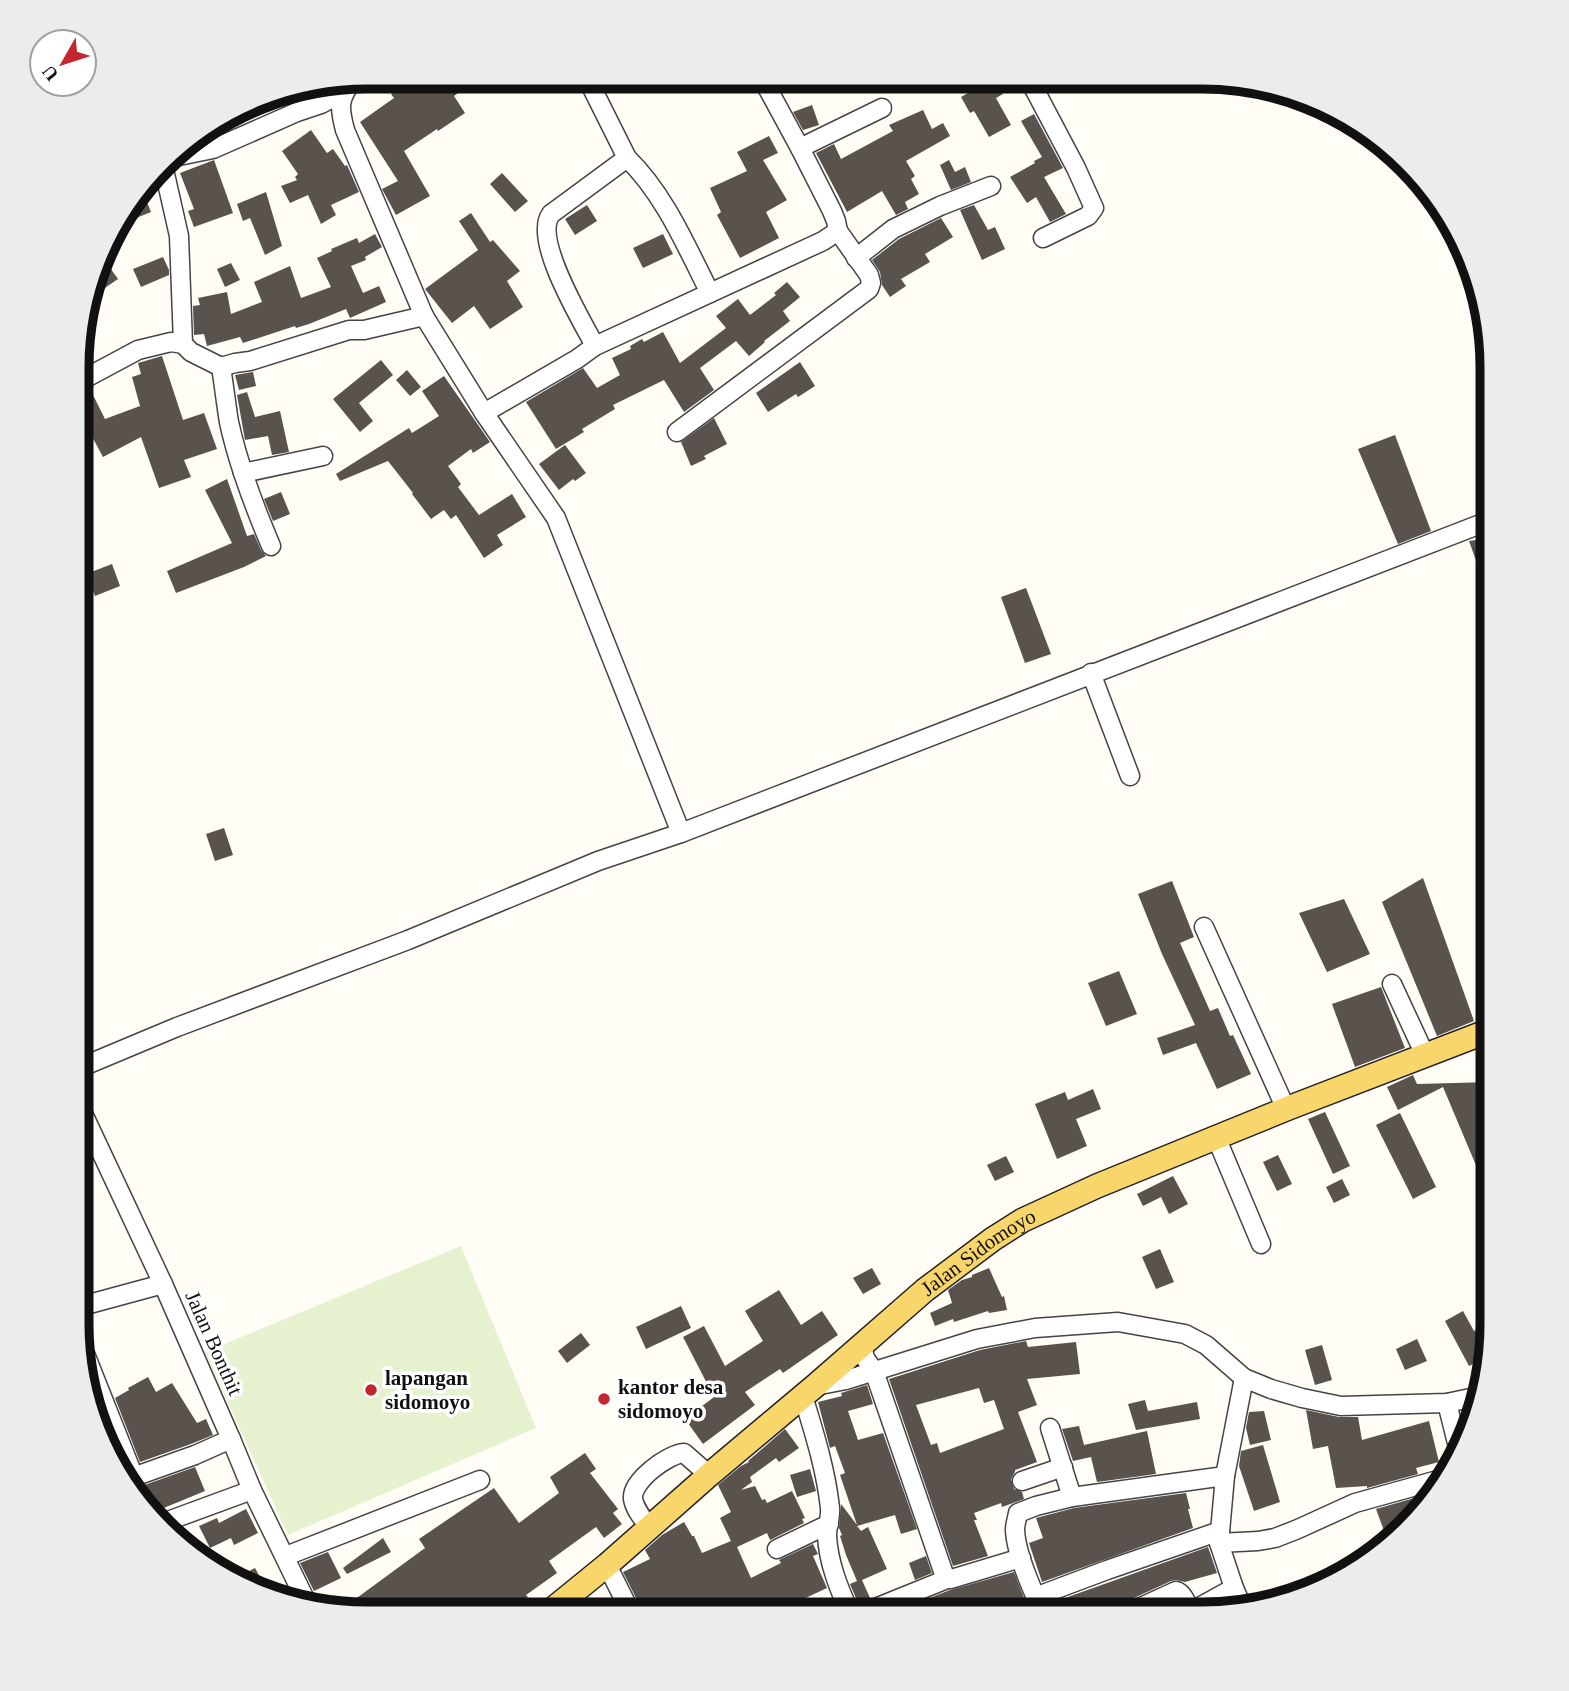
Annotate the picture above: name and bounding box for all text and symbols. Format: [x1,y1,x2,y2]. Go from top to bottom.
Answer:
north arrow [28,28,98,98]
text: U [38,61,63,85]
street label: Jalan Sidomoyo [916,1204,1039,1301]
street label: Jalan Bonthit [180,1287,248,1399]
place label: lapangan sidomoyo [385,1366,470,1414]
place label: kantor desa sidomoyo [618,1375,724,1423]
marker: lapangan sidomoyo [363,1382,379,1398]
marker: kantor desa sidomoyo [596,1391,612,1407]

